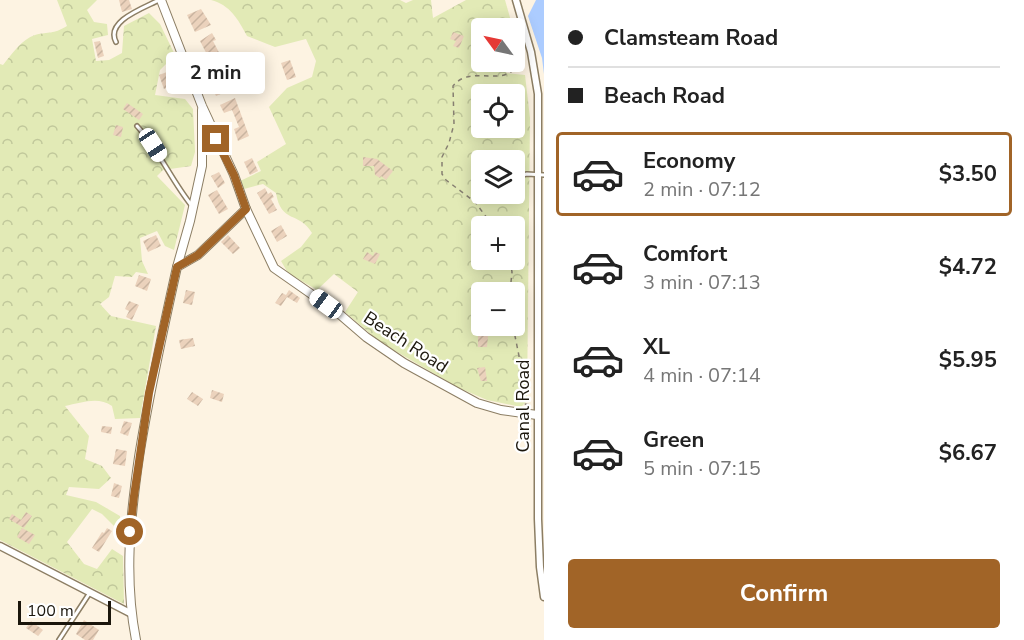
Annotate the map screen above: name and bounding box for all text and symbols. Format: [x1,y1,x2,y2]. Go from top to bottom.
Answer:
north arrow [471,18,525,72]
map controls [471,18,525,336]
text: Clamsteam Road [604,23,778,53]
callout: 2 min [166,52,266,94]
text: 2 min [190,59,241,86]
text: Beach Road [604,81,725,111]
button: locate [471,84,525,138]
car [136,125,170,165]
route end [202,125,229,152]
text: Economy [643,146,735,176]
icon: car [571,147,625,201]
button: layers [471,150,525,204]
text: $3.50 [939,159,997,189]
text: 2 min · 07:12 [643,176,761,203]
button: + [471,216,525,270]
text: Comfort [643,239,727,269]
icon: car [571,240,625,294]
text: $4.72 [939,252,997,282]
text: 3 min · 07:13 [643,269,761,296]
button: − [471,282,525,336]
car [306,286,346,322]
street label: Beach Road [359,306,453,378]
text: XL [643,332,670,362]
icon: car [571,333,625,387]
text: $5.95 [939,345,997,375]
street label: Canal Road [511,360,535,452]
text: 4 min · 07:14 [643,362,761,389]
text: Green [643,425,704,455]
icon: car [571,426,625,480]
text: $6.67 [939,438,997,468]
text: 5 min · 07:15 [643,455,761,482]
route start [116,518,143,545]
button: Confirm [568,559,1000,628]
scale bar [18,598,111,626]
text: 100 m [27,600,74,622]

